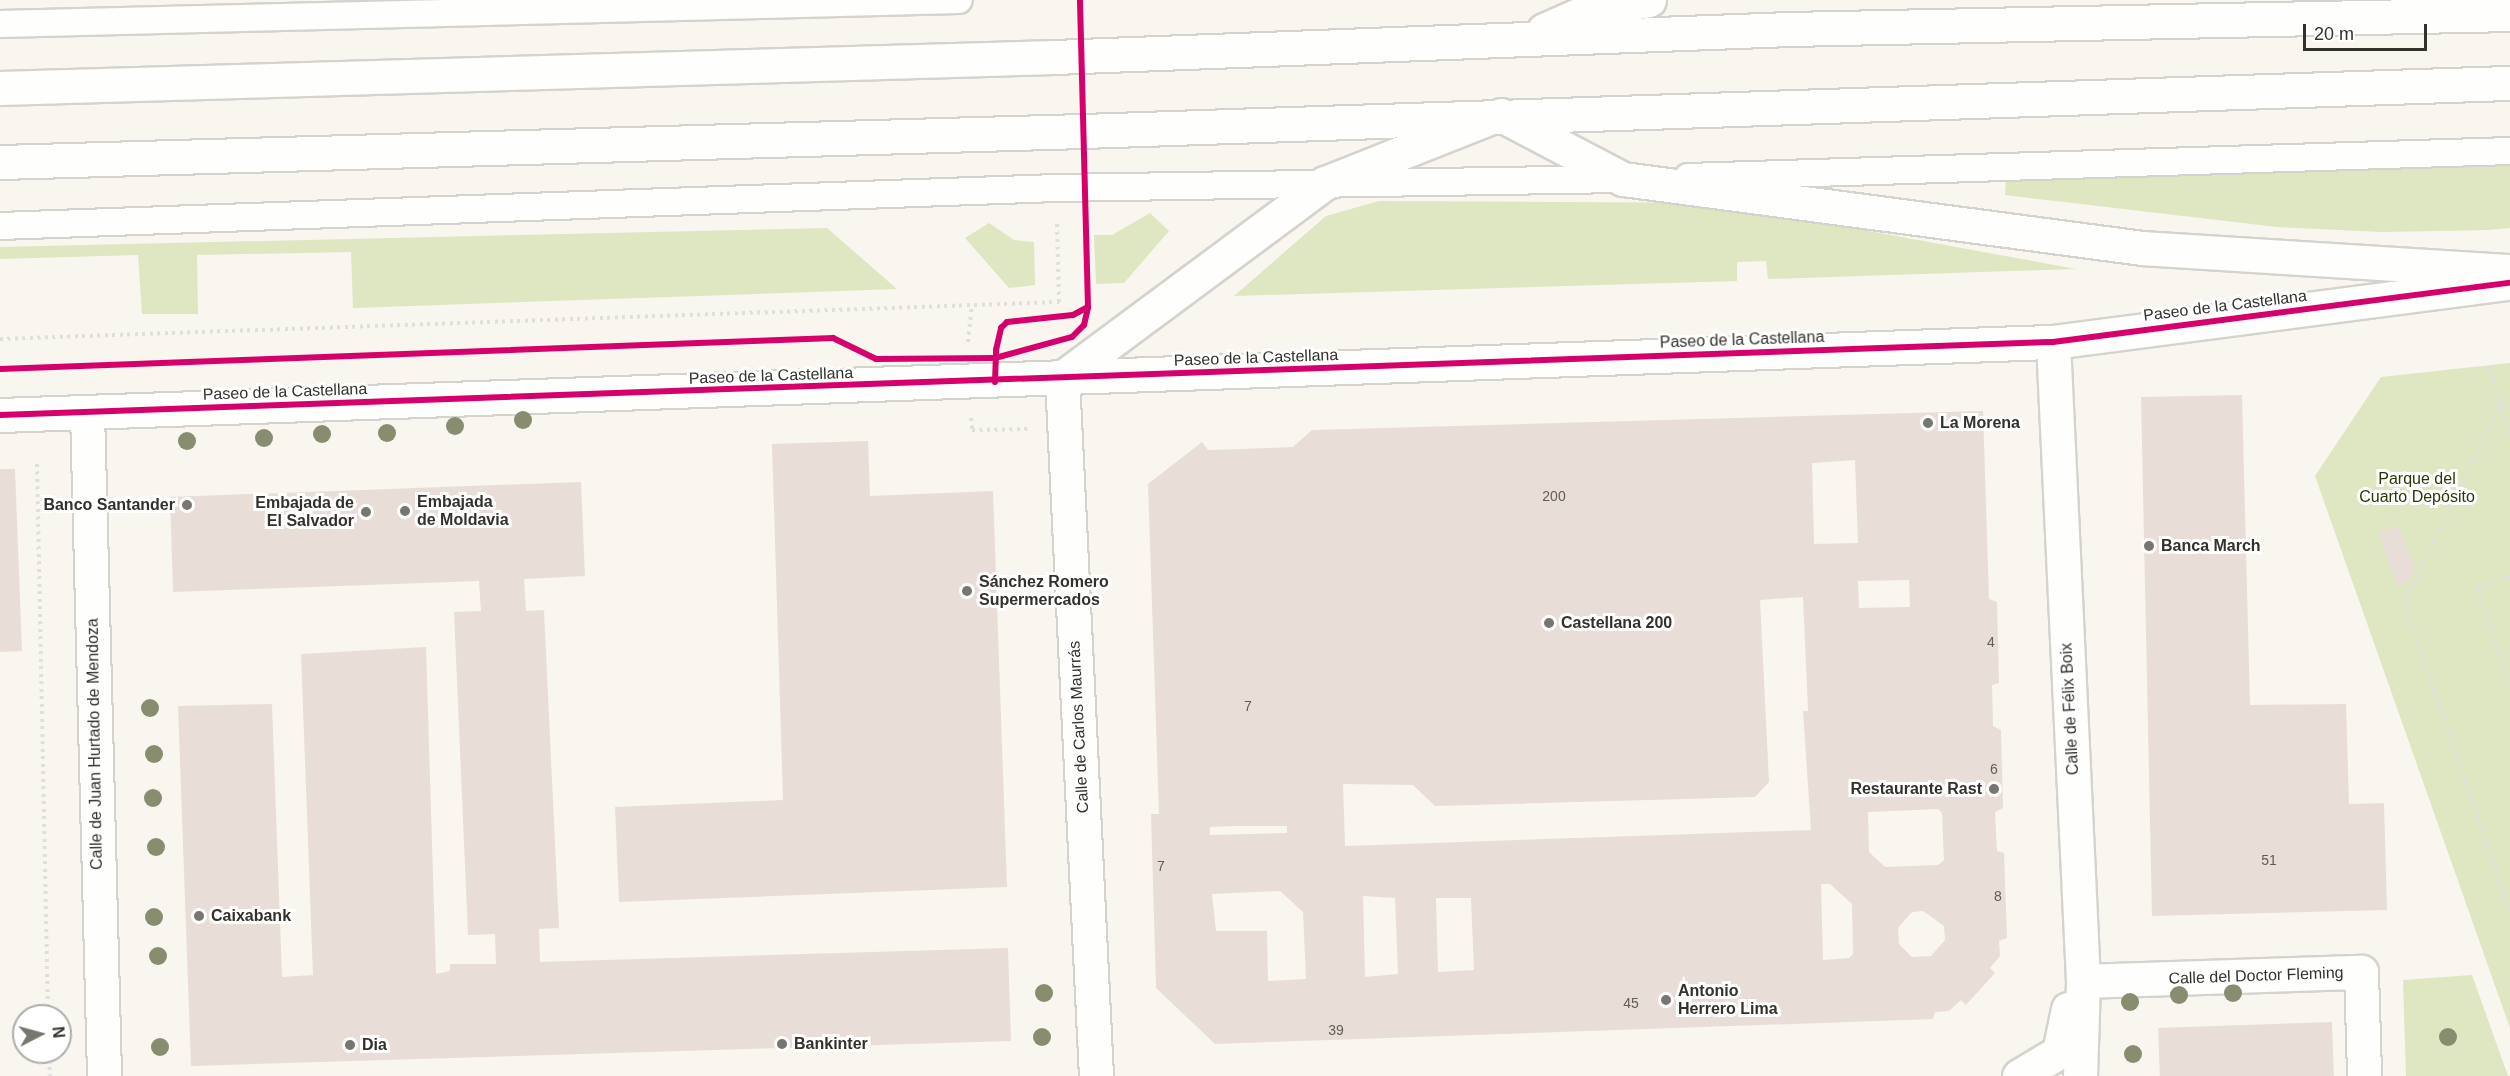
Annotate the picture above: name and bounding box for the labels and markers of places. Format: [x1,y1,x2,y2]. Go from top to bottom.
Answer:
place label: La Morena [1940,413,2020,433]
marker: La Morena [1921,416,1935,430]
place label: Embajada de Moldavia [417,492,509,530]
place label: Embajada de El Salvador [255,493,354,531]
place label: Banco Santander [43,495,175,515]
marker: Banco Santander [180,498,194,512]
marker: Embajada de Moldavia [398,504,412,518]
marker: Embajada de El Salvador [359,505,373,519]
place label: Banca March [2161,536,2261,556]
marker: Banca March [2142,539,2156,553]
place label: Sánchez Romero Supermercados [979,572,1109,610]
marker: Sánchez Romero Supermercados [960,584,974,598]
place label: Castellana 200 [1561,613,1672,633]
marker: Castellana 200 [1542,616,1556,630]
place label: Restaurante Rast [1850,779,1982,799]
marker: Restaurante Rast [1987,782,2001,796]
place label: Caixabank [211,906,291,926]
marker: Caixabank [192,909,206,923]
place label: Antonio Herrero Lima [1678,981,1778,1019]
marker: Antonio Herrero Lima [1659,993,1673,1007]
place label: Bankinter [794,1034,868,1054]
place label: Dia [362,1035,387,1055]
marker: Bankinter [775,1037,789,1051]
marker: Dia [343,1038,357,1052]

